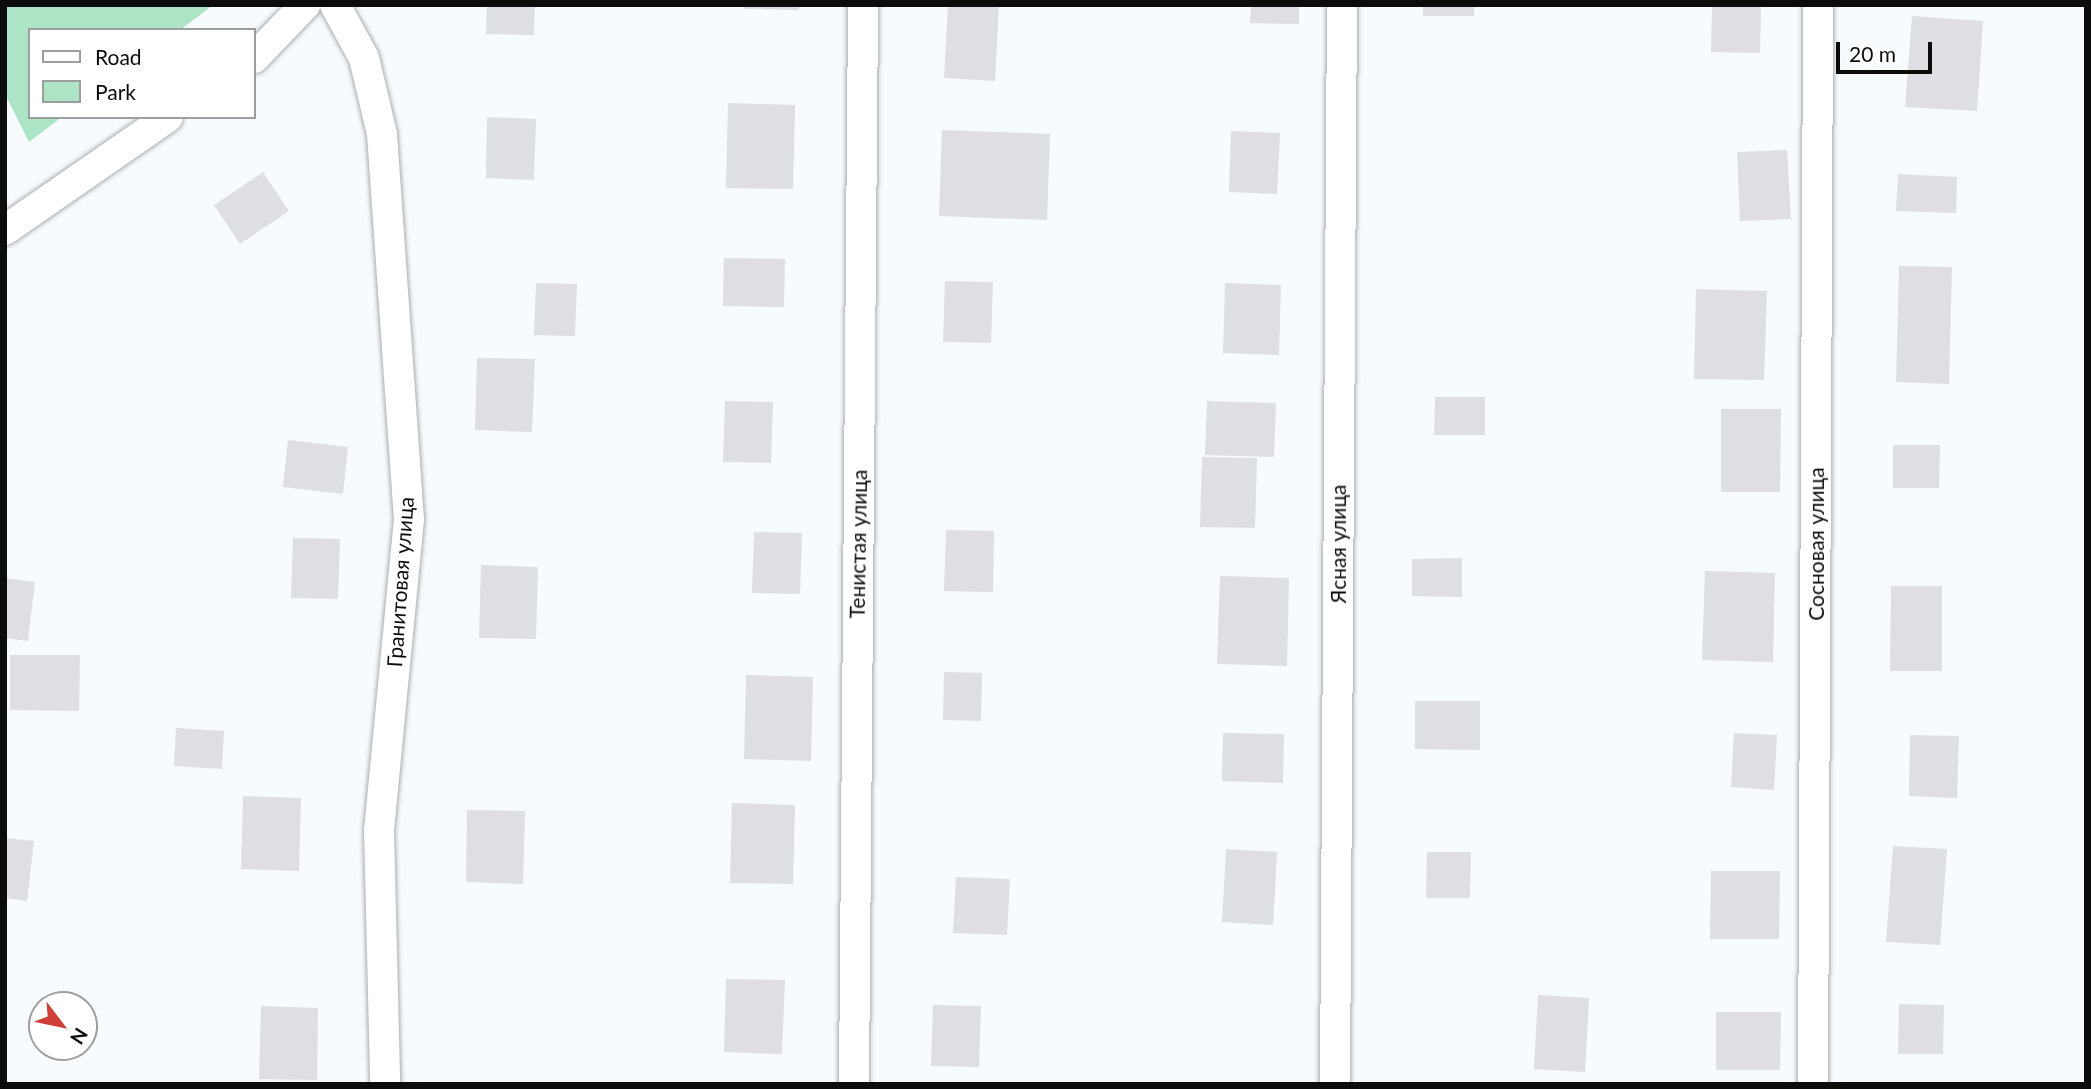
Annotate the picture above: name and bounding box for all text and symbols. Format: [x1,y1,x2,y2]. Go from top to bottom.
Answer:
legend [28,28,256,119]
scale bar [1839,28,1935,72]
text: 20 m [1849,41,1896,66]
text: Road [95,44,142,69]
text: Park [95,79,136,104]
street label: Сосновая улица [1803,467,1829,621]
street label: Тенистая улица [844,469,872,619]
street label: Ясная улица [1325,484,1351,604]
street label: Гранитовая улица [381,496,419,668]
north arrow [28,991,98,1061]
text: N [66,1024,93,1049]

